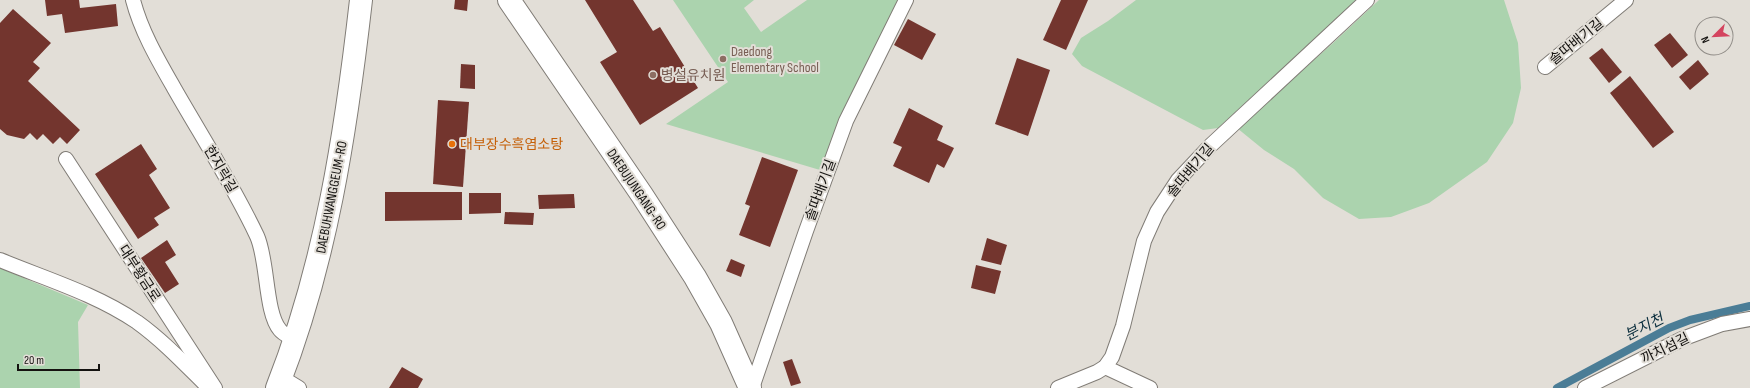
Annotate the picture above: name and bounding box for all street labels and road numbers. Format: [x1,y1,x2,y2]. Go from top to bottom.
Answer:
street label: 솔따배기길 [1546,15,1607,68]
street label: DAEBUHWANGGEUM-RO [312,139,351,255]
street label: 솔따배기길 [1163,140,1218,200]
street label: 한지락길 [200,143,241,196]
street label: DAEBUJUNGANG-RO [603,146,670,233]
street label: 솔따배기길 [801,157,839,223]
street label: 대부황금로 [115,242,164,305]
street label: 까치섬길 [1638,330,1692,367]

